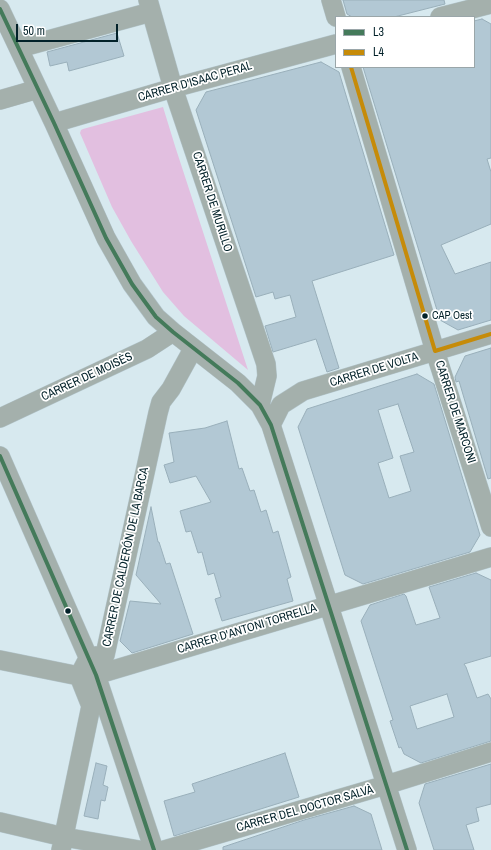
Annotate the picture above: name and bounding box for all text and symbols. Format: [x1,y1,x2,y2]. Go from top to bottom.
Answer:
scale bar [18,16,120,42]
legend [335,16,475,68]
text: 50 m [23,23,45,39]
text: L3 [373,24,384,40]
text: L4 [373,44,384,60]
street label: CARRER D'ISAAC PERAL [136,59,254,105]
street label: CARRER DE MURILLO [189,150,235,254]
place label: CAP Oest [432,309,472,323]
marker: CAP Oest [420,311,430,321]
street label: CARRER DE MOISÈS [39,350,135,404]
street label: CARRER DE VOLTA [328,350,420,390]
street label: CARRER DE MARCONI [432,359,478,465]
street label: CARRER DE CALDERÓN DE LA BARCA [100,466,152,648]
street label: CARRER D'ANTONI TORRELLA [176,601,318,657]
unlabelled marker [63,606,73,616]
street label: CARRER DEL DOCTOR SALVÀ [235,783,375,835]

